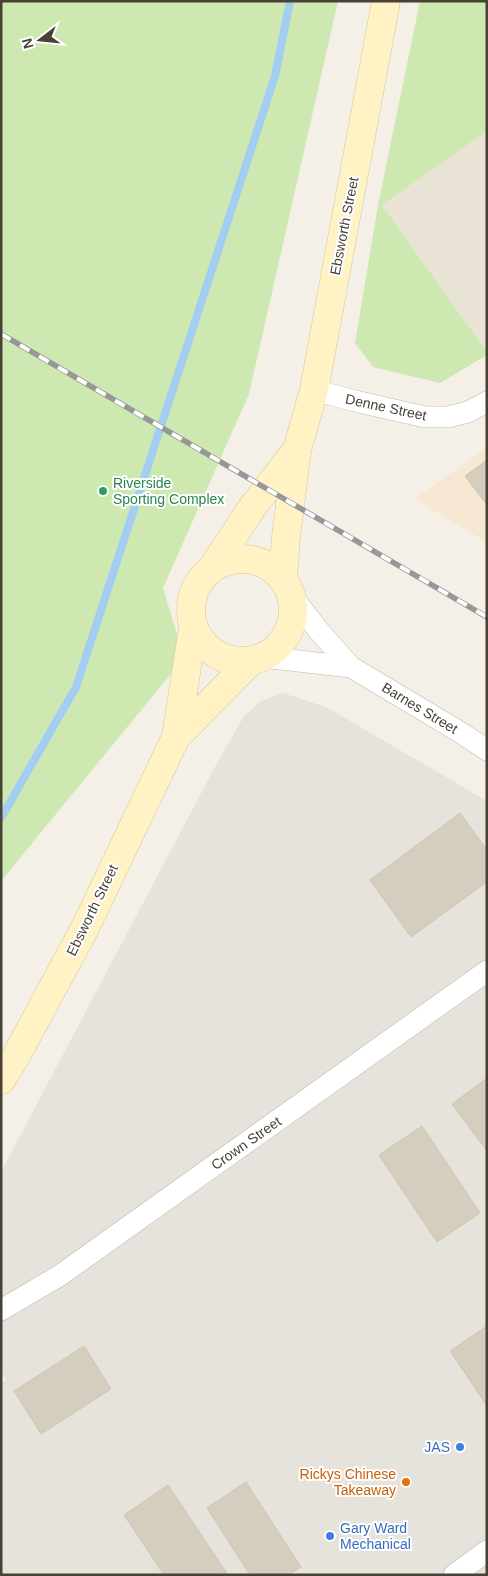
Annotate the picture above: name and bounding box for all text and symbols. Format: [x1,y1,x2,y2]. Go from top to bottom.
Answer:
north arrow [15,15,65,65]
text: N [18,37,37,51]
street label: Ebsworth Street [327,175,361,276]
street label: Denne Street [344,391,428,423]
place label: Riverside Sporting Complex [113,475,224,507]
marker: Riverside Sporting Complex [97,485,109,497]
street label: Barnes Street [379,679,461,737]
street label: Ebsworth Street [63,862,121,958]
street label: Crown Street [208,1113,284,1173]
place label: JAS [424,1439,450,1455]
marker: JAS [454,1441,466,1453]
place label: Rickys Chinese Takeaway [300,1466,396,1498]
marker: Rickys Chinese Takeaway [400,1476,412,1488]
place label: Gary Ward Mechanical [340,1520,411,1552]
marker: Gary Ward Mechanical [324,1530,336,1542]

